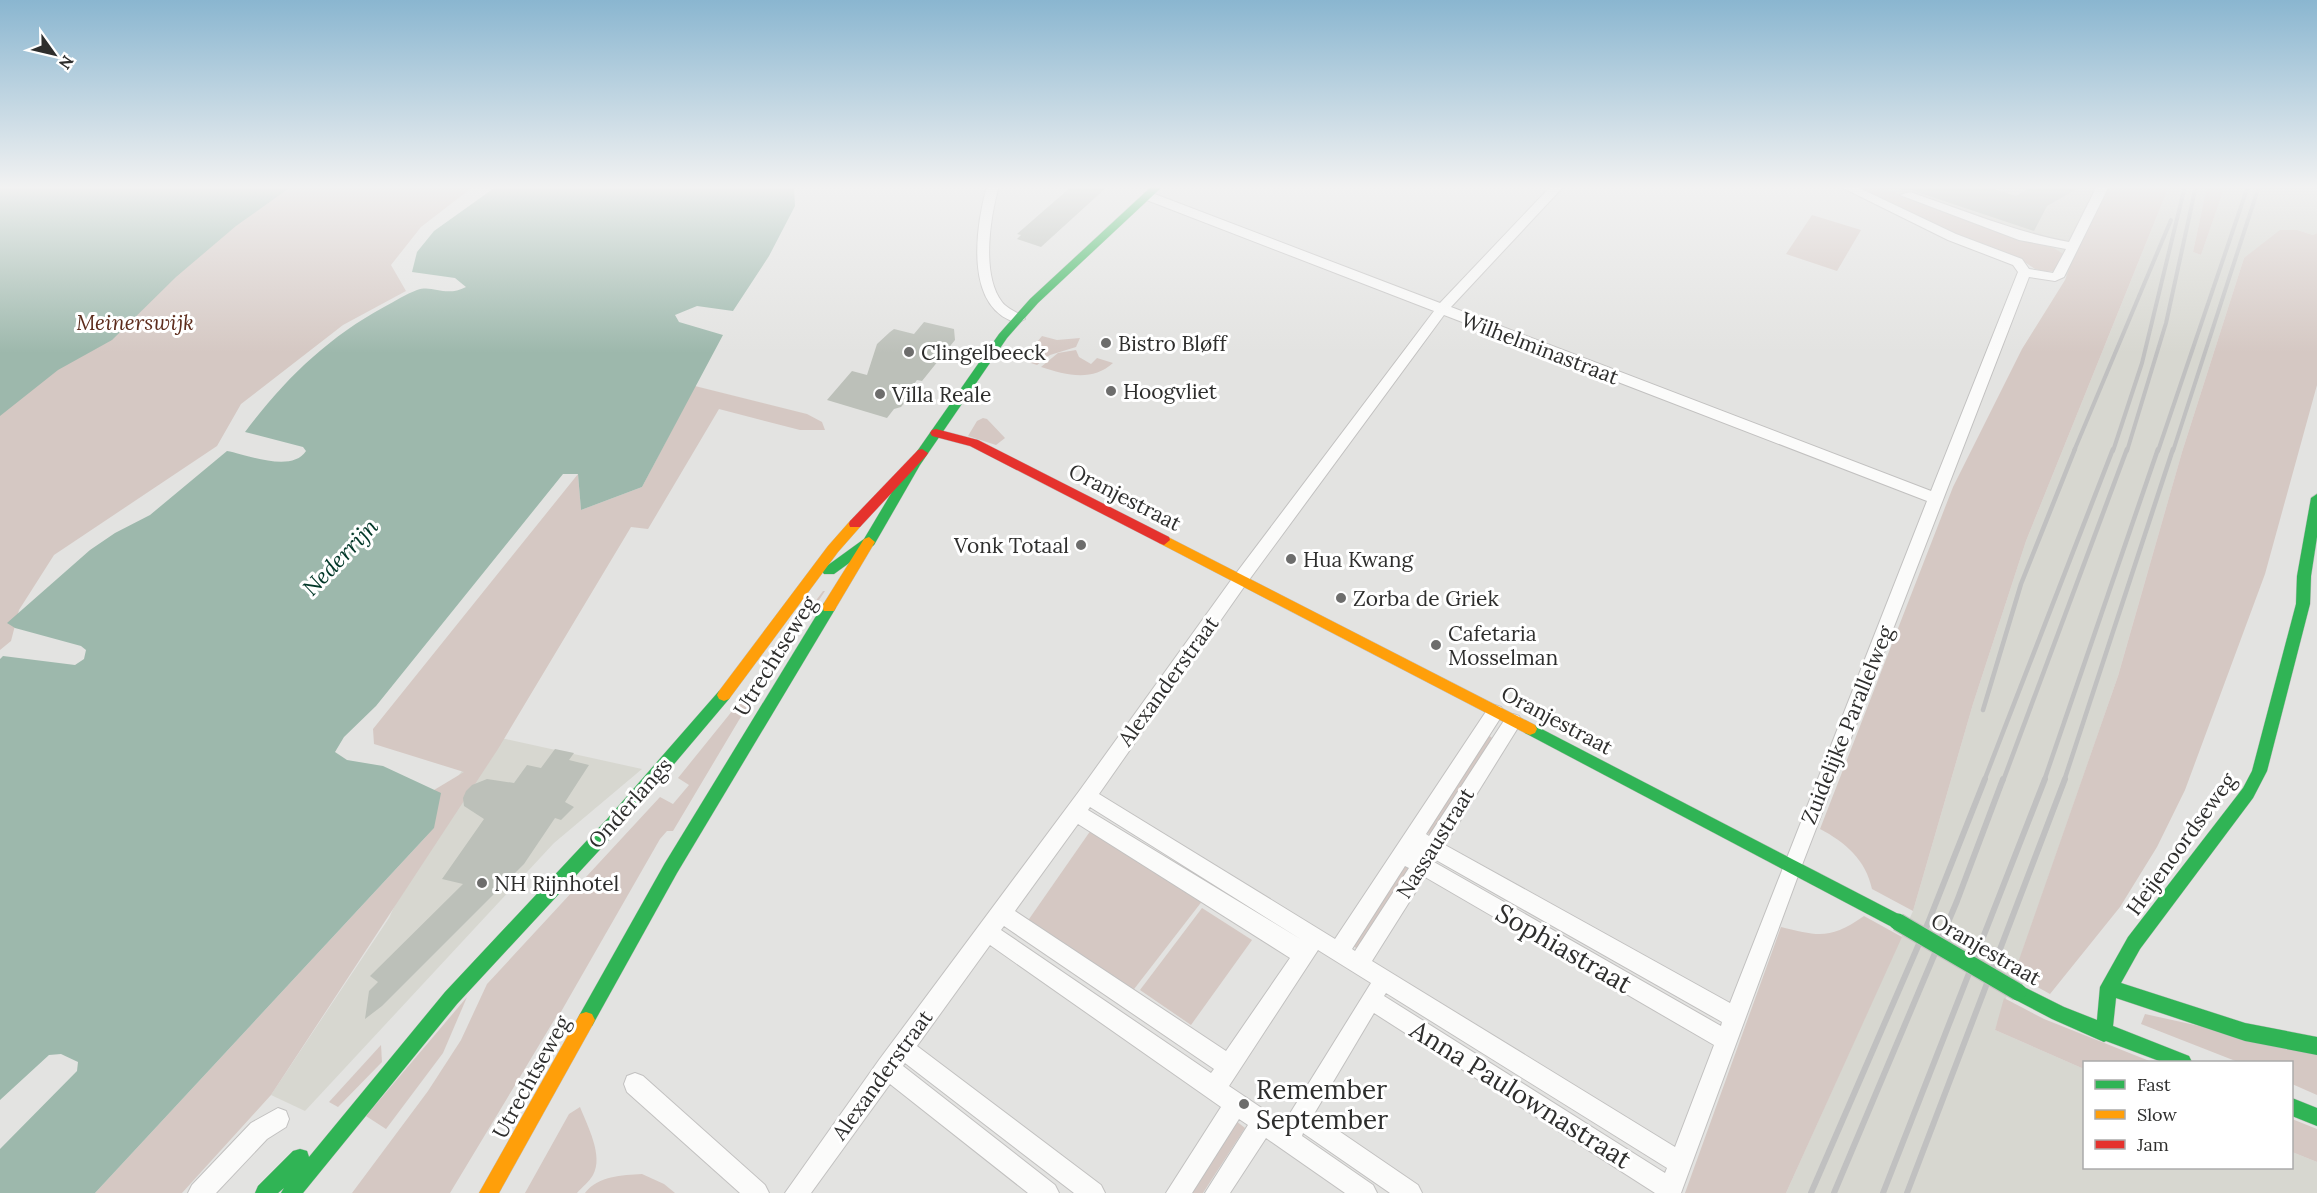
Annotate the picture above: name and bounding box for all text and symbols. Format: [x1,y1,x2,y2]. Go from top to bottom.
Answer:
north arrow [24,24,84,84]
text: N [55,52,78,73]
street label: Wilhelminastraat [1457,306,1623,391]
park label: Meinerswijk [76,309,194,336]
place label: Bistro Bløff [1118,330,1228,357]
marker: Bistro Bløff [1099,336,1113,350]
place label: Clingelbeeck [921,339,1047,366]
marker: Clingelbeeck [902,345,916,359]
place label: Hoogvliet [1123,378,1218,405]
place label: Villa Reale [891,381,991,408]
marker: Hoogvliet [1104,384,1118,398]
marker: Villa Reale [873,387,887,401]
street label: Oranjestraat [1064,457,1186,537]
water label: Nederrijn [296,512,384,601]
place label: Vonk Totaal [953,532,1069,559]
marker: Vonk Totaal [1074,538,1088,552]
place label: Hua Kwang [1303,546,1413,573]
marker: Hua Kwang [1284,552,1298,566]
place label: Zorba de Griek [1353,585,1500,612]
street label: Utrechtseweg [727,591,823,721]
marker: Zorba de Griek [1334,591,1348,605]
street label: Alexanderstraat [1111,610,1225,752]
place label: Cafetaria Mosselman [1448,620,1559,671]
street label: Zuidelijke Parallelweg [1795,622,1899,828]
marker: Cafetaria Mosselman [1429,638,1443,652]
street label: Oranjestraat [1497,679,1618,761]
street label: Onderlangs [582,752,678,854]
street label: Heijenoordseweg [2120,767,2242,920]
street label: Nassaustraat [1390,782,1480,904]
place label: NH Rijnhotel [494,870,619,897]
marker: NH Rijnhotel [475,876,489,890]
street label: Sophiastraat [1490,896,1638,1000]
street label: Oranjestraat [1926,907,2047,992]
street label: Alexanderstraat [825,1004,939,1146]
street label: Utrechtseweg [486,1011,576,1143]
street label: Anna Paulownastraat [1404,1012,1638,1175]
legend [2083,1061,2293,1169]
place label: Remember September [1256,1073,1389,1136]
text: Fast [2137,1073,2171,1096]
marker: Remember September [1237,1097,1251,1111]
text: Slow [2137,1103,2177,1126]
text: Jam [2136,1133,2169,1156]

